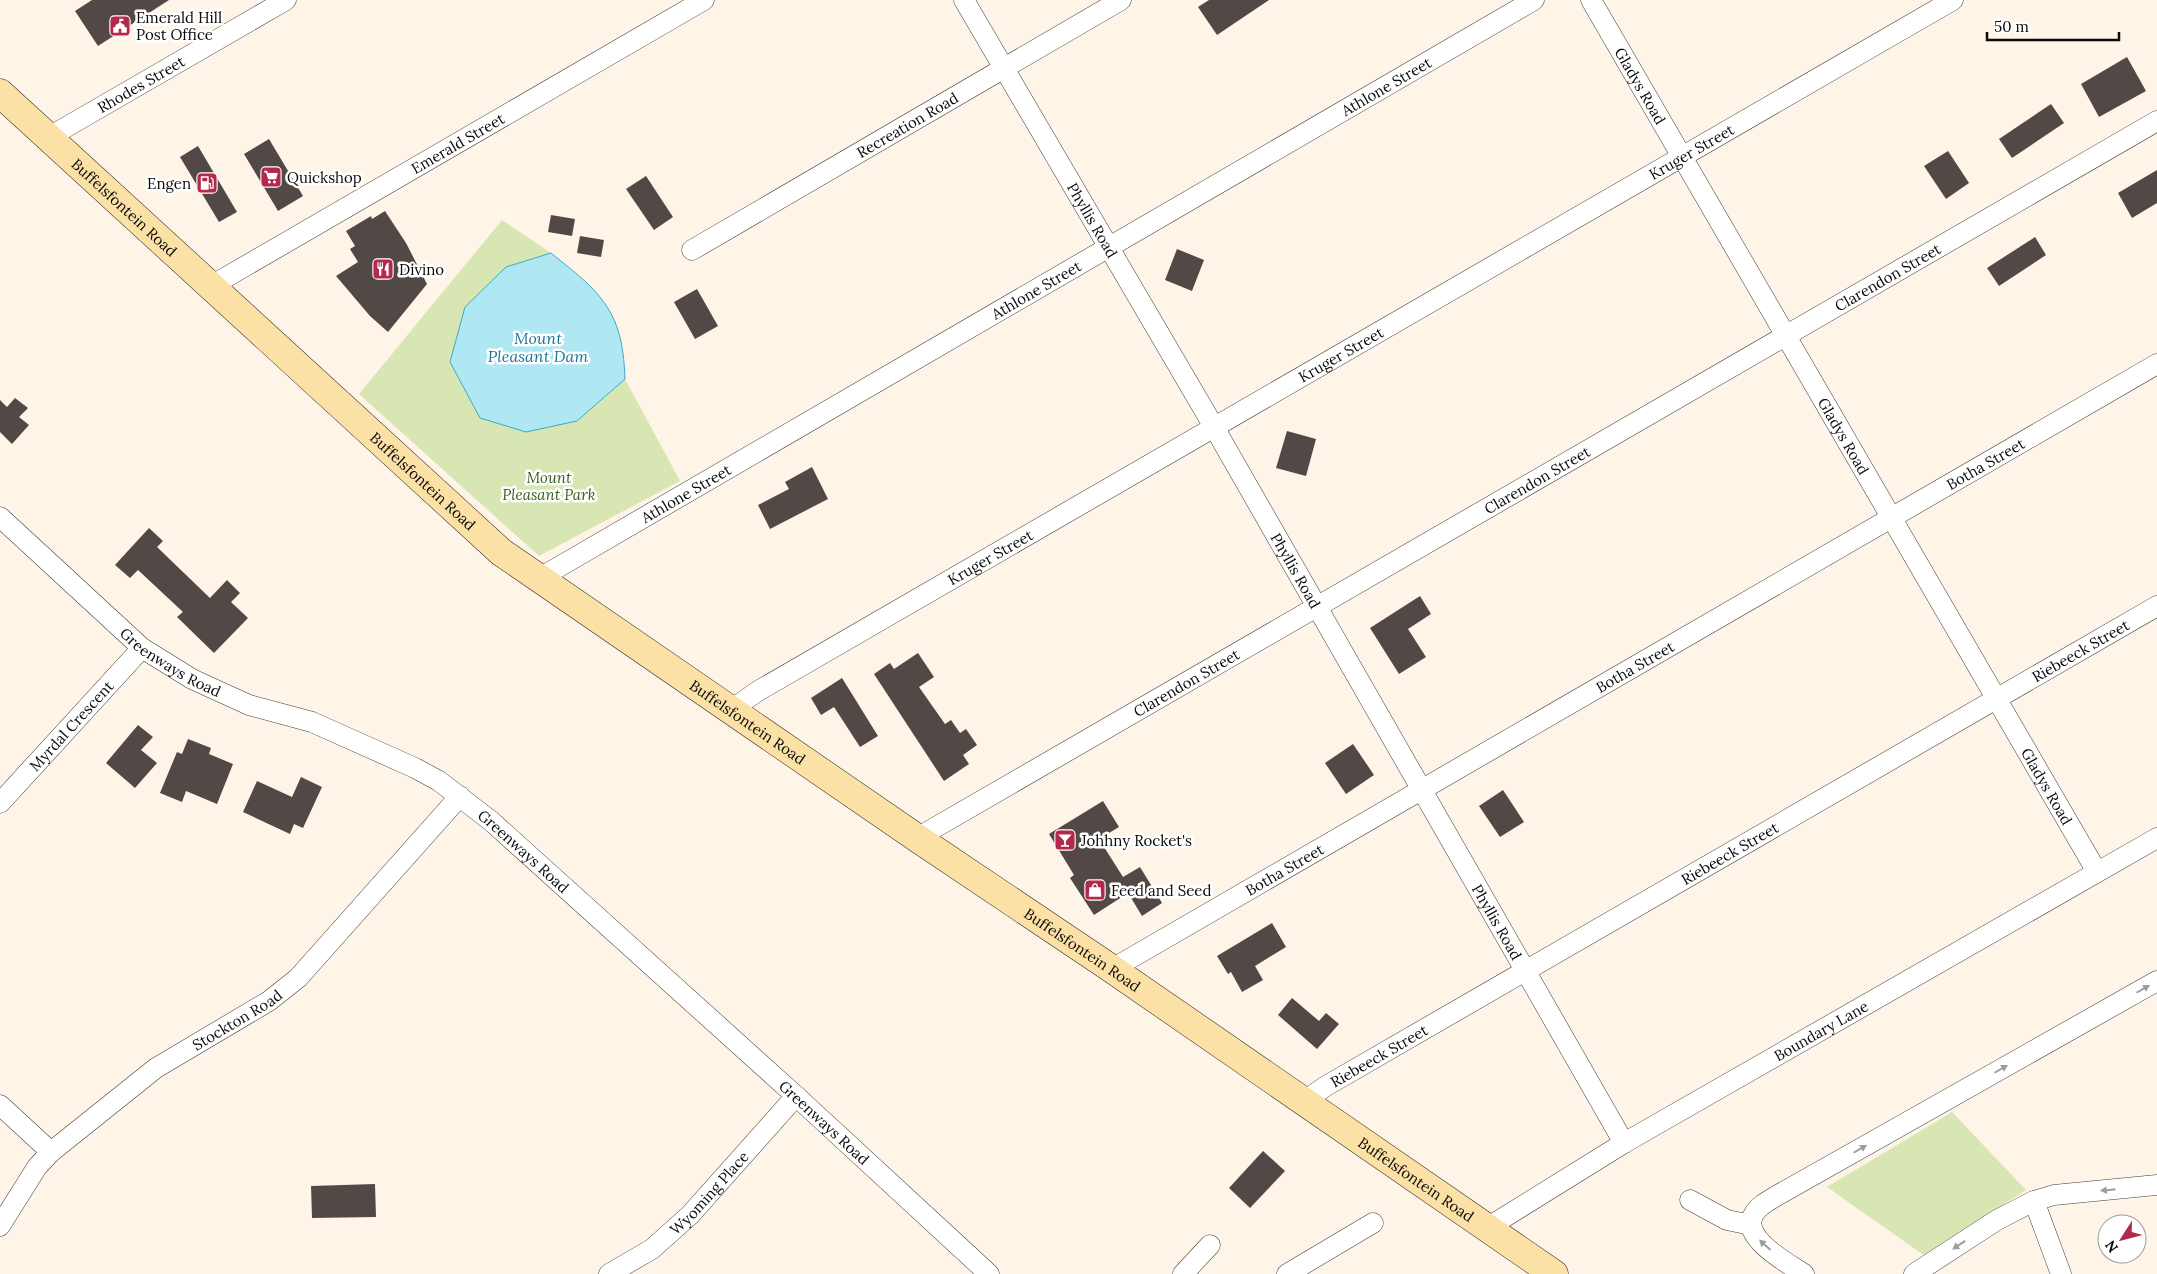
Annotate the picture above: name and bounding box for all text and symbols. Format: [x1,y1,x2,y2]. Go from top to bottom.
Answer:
place label: Emerald Hill Post Office [136,8,222,44]
scale bar [1987,10,2120,42]
public building icon: Emerald Hill Post Office [108,14,132,38]
text: 50 m [1994,17,2029,36]
street label: Gladys Road [1611,44,1670,128]
street label: Rhodes Street [94,51,188,117]
street label: Athlone Street [1337,52,1435,120]
street label: Recreation Road [853,88,961,162]
street label: Emerald Street [407,108,508,177]
street label: Kruger Street [1645,119,1737,183]
street label: Buffelsfontein Road [68,154,181,260]
supermarket icon: Quickshop [259,165,283,189]
place label: Quickshop [287,168,362,187]
fuel station icon: Engen [195,171,219,195]
place label: Engen [147,174,191,193]
street label: Phyllis Road [1063,179,1122,261]
street label: Clarendon Street [1831,239,1944,315]
street label: Athlone Street [987,256,1084,324]
restaurant icon: Divino [371,257,395,281]
place label: Divino [399,260,444,279]
street label: Kruger Street [1295,322,1387,386]
water label: Mount Pleasant Dam [488,328,588,366]
street label: Gladys Road [1814,394,1874,478]
street label: Buffelsfontein Road [367,428,480,534]
street label: Botha Street [1943,433,2028,494]
street label: Clarendon Street [1480,441,1593,518]
street label: Athlone Street [637,459,734,527]
park label: Mount Pleasant Park [502,468,596,504]
street label: Kruger Street [944,525,1036,589]
street label: Phyllis Road [1267,529,1325,612]
street label: Riebeeck Street [2028,615,2132,686]
street label: Greenways Road [116,623,224,701]
street label: Botha Street [1592,636,1677,696]
street label: Clarendon Street [1130,644,1243,720]
street label: Buffelsfontein Road [686,675,809,768]
street label: Myrdal Crescent [25,676,117,775]
street label: Gladys Road [2017,744,2077,828]
street label: Greenways Road [474,805,573,897]
street label: Riebeeck Street [1677,817,1782,888]
bar icon: Johhny Rocket's [1053,828,1077,852]
place label: Johhny Rocket's [1080,831,1192,850]
street label: Botha Street [1242,839,1327,899]
shop icon: Feed and Seed [1083,878,1107,902]
place label: Feed and Seed [1111,881,1211,900]
street label: Phyllis Road [1468,881,1526,963]
street label: Buffelsfontein Road [1021,903,1145,996]
one-way arrow [2136,984,2149,993]
street label: Stockton Road [189,985,286,1054]
street label: Boundary Lane [1770,996,1871,1065]
street label: Riebeeck Street [1327,1020,1431,1091]
one-way arrow [1995,1064,2008,1073]
street label: Greenways Road [775,1076,874,1169]
street label: Buffelsfontein Road [1355,1132,1478,1226]
one-way arrow [1853,1144,1867,1153]
street label: Wyoming Place [666,1147,752,1238]
one-way arrow [2100,1186,2116,1194]
north arrow [2097,1214,2147,1264]
text: N [2101,1237,2122,1256]
one-way arrow [1758,1240,1771,1251]
one-way arrow [1953,1240,1966,1250]

